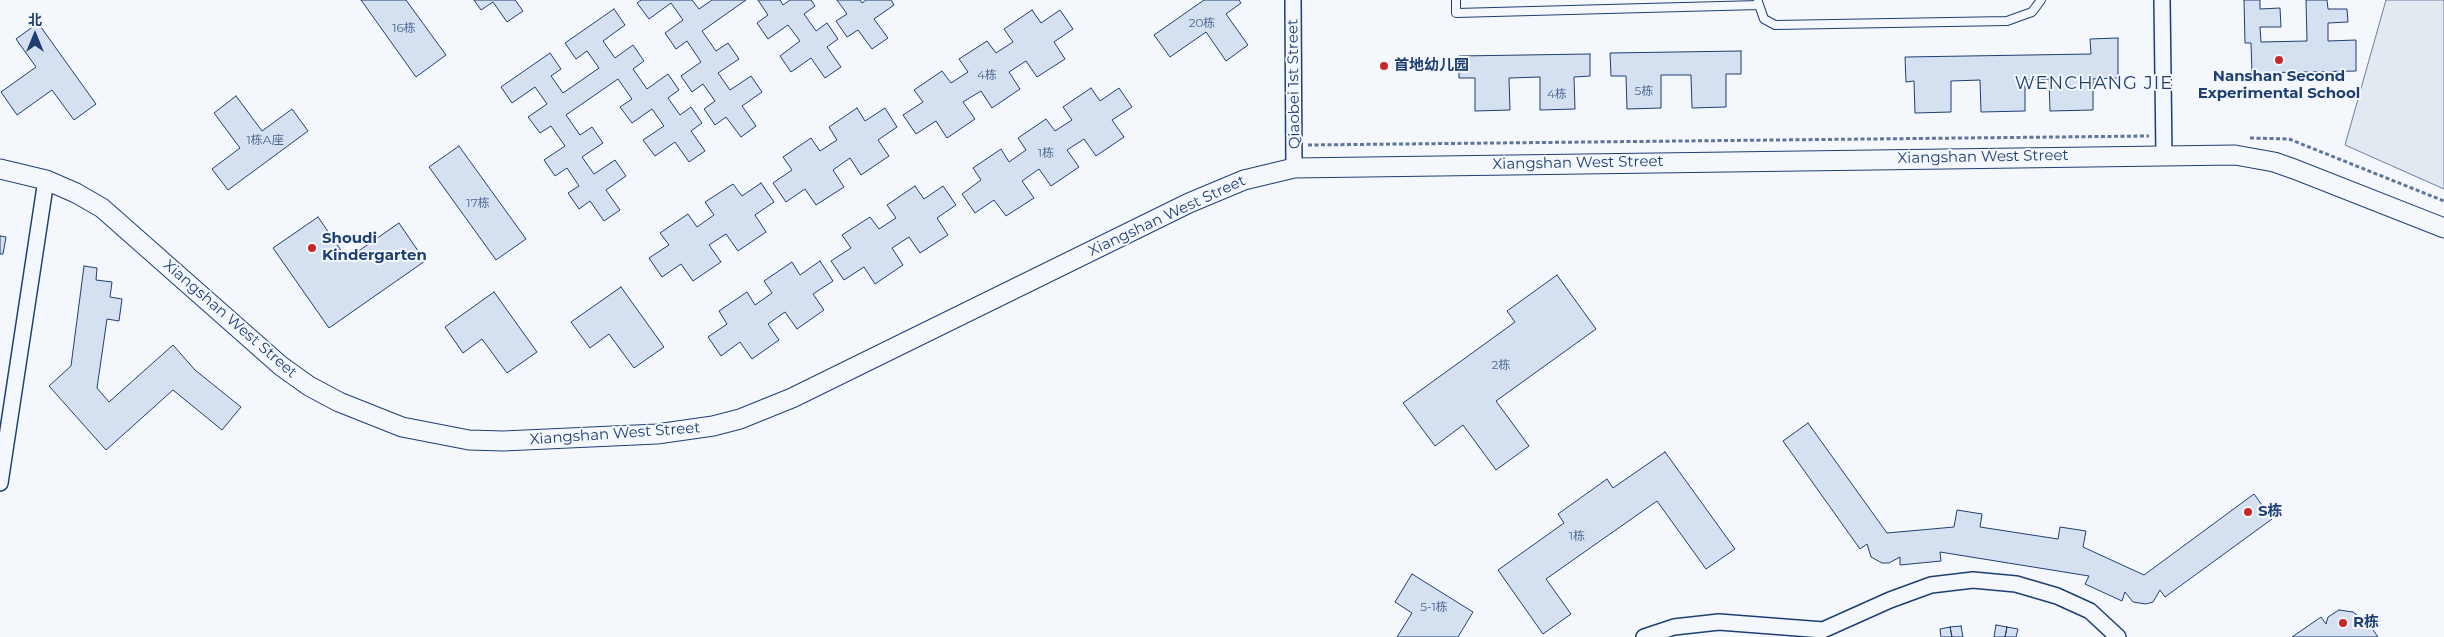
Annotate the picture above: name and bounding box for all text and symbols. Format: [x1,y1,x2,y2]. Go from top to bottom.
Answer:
north arrow [10,10,60,60]
text: 北 [28,11,42,29]
house number: 20栋 [1189,16,1215,30]
street label: Qiaobei 1st Street [1284,19,1304,149]
house number: 16栋 [392,21,416,35]
marker: Nanshan Second Experimental School [2273,54,2285,66]
place label: 首地幼儿园 [1394,57,1469,75]
marker: 首地幼儿园 [1378,60,1390,72]
house number: 4栋 [977,68,997,82]
place label: Nanshan Second Experimental School [2198,68,2360,103]
district label: WENCHANG JIE [2013,73,2175,95]
house number: 5栋 [1635,84,1653,98]
house number: 4栋 [1547,87,1567,101]
house number: 1栋A座 [247,133,283,147]
house number: 1栋 [1038,146,1054,160]
street label: Xiangshan West Street [1897,147,2069,167]
street label: Xiangshan West Street [1492,153,1664,173]
street label: Xiangshan West Street [1086,172,1248,260]
house number: 17栋 [466,196,490,210]
place label: Shoudi Kindergarten [322,230,427,265]
marker: Shoudi Kindergarten [306,242,318,254]
street label: Xiangshan West Street [160,256,300,382]
house number: 2栋 [1492,358,1510,372]
street label: Xiangshan West Street [529,419,701,449]
place label: S栋 [2258,503,2283,521]
marker: S栋 [2242,506,2254,518]
house number: 1栋 [1569,529,1585,543]
house number: 5-1栋 [1420,600,1448,614]
place label: R栋 [2353,614,2379,632]
marker: R栋 [2337,617,2349,629]

